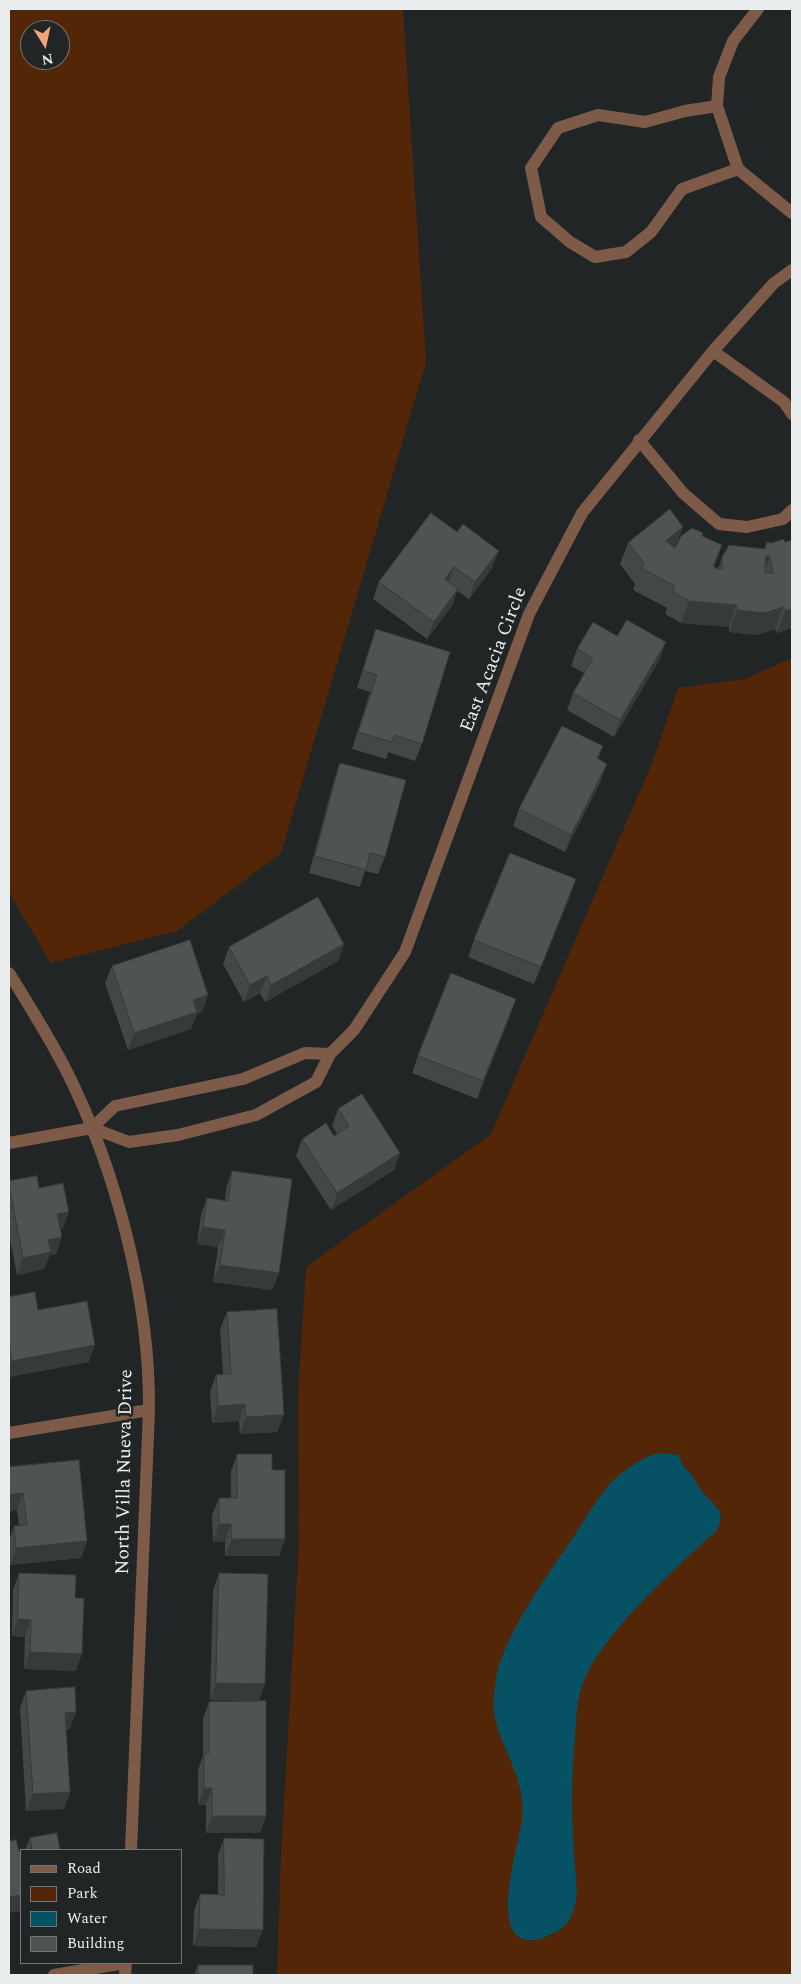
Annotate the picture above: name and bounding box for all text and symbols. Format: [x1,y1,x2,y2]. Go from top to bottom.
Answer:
north arrow [20,20,70,70]
text: N [40,48,55,71]
street label: East Acacia Circle [457,584,533,736]
street label: North Villa Nueva Drive [113,1369,139,1575]
legend [20,1849,182,1964]
text: Road [67,1857,101,1880]
text: Park [67,1882,98,1905]
text: Water [67,1907,107,1930]
text: Building [67,1932,124,1955]

